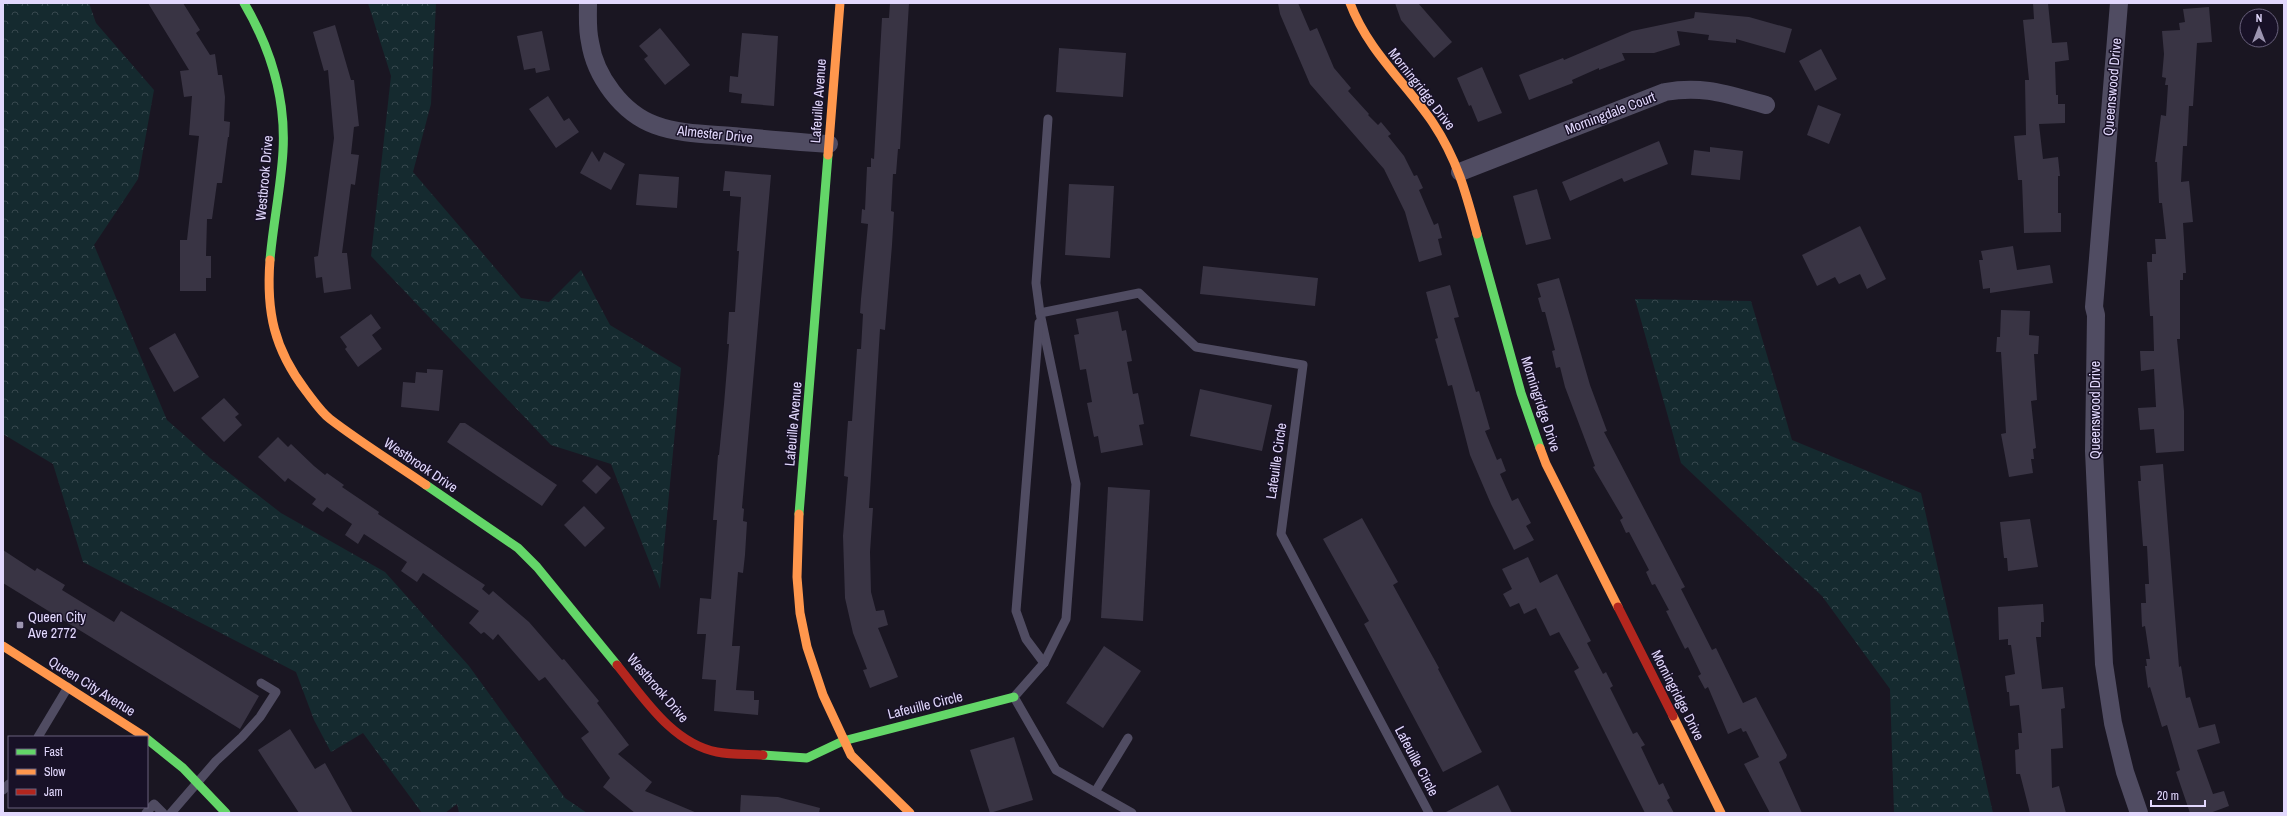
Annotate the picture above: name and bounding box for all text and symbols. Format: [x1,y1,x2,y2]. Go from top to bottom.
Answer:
north arrow [2239,8,2279,48]
text: N [2256,11,2262,25]
street label: Queenswood Drive [2099,37,2125,137]
street label: Morningridge Drive [1384,44,1460,134]
street label: Lafeuille Avenue [806,58,830,144]
street label: Morningdale Court [1562,88,1658,138]
street label: Almester Drive [675,121,754,147]
street label: Westbrook Drive [251,135,277,221]
street label: Morningridge Drive [1517,354,1565,454]
street label: Queenswood Drive [2086,361,2104,459]
street label: Lafeuille Avenue [780,381,806,467]
street label: Lafeuille Circle [1262,422,1290,500]
street label: Westbrook Drive [381,434,461,496]
place label: Queen City Ave 2772 [27,608,86,642]
marker: Queen City Ave 2772 [15,620,25,630]
street label: Morningridge Drive [1648,647,1708,743]
street label: Westbrook Drive [623,650,693,726]
street label: Queen City Avenue [45,652,139,720]
street label: Lafeuille Circle [886,687,964,723]
street label: Lafeuille Circle [1391,723,1443,799]
legend [8,736,148,808]
text: Fast [44,744,63,760]
text: Slow [44,764,66,780]
scale bar [2151,782,2205,808]
text: Jam [44,784,63,800]
text: 20 m [2157,788,2179,804]

